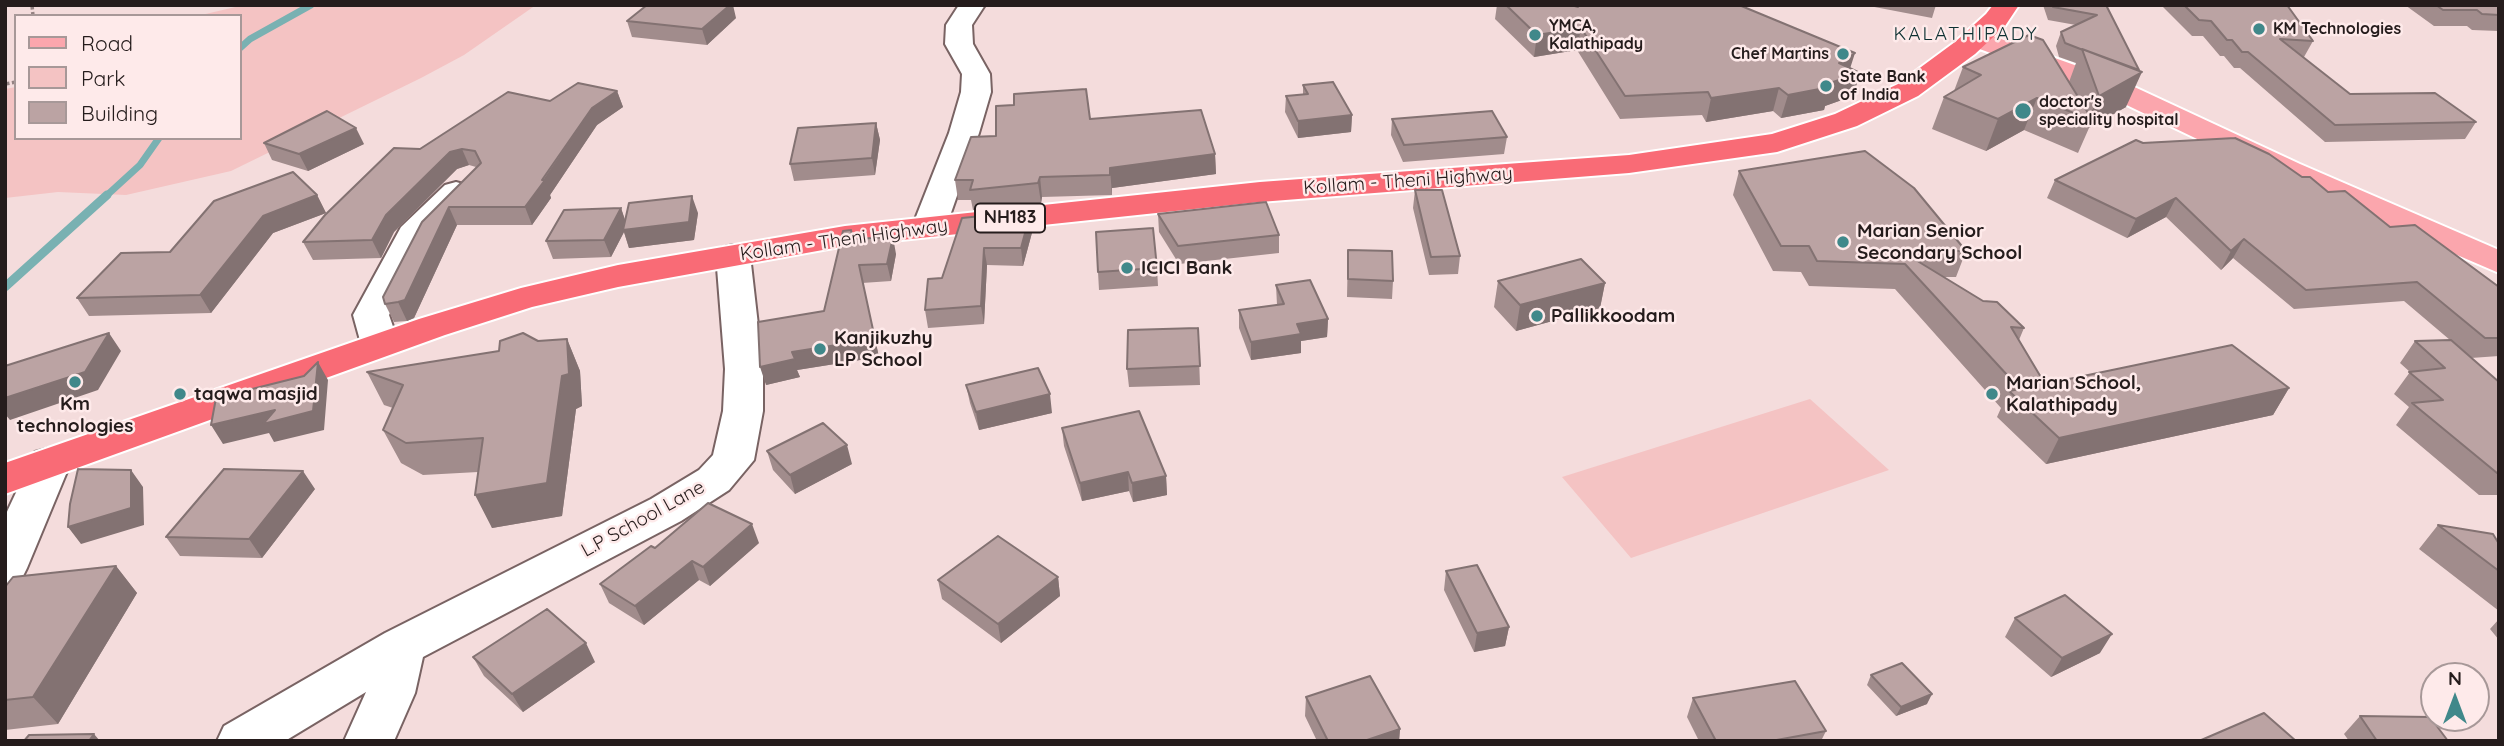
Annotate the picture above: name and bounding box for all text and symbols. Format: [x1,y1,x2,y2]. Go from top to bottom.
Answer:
legend [14,14,242,140]
place label: YMCA, Kalathipady [1549,16,1643,54]
place label: KM Technologies [2273,19,2401,39]
marker: KM Technologies [2251,21,2267,37]
district label: KALATHIPADY [1895,23,2037,45]
marker: YMCA, Kalathipady [1527,27,1543,43]
text: Road [81,30,133,56]
place label: Chef Martins [1731,44,1829,64]
marker: Chef Martins [1835,46,1851,62]
text: Park [81,65,125,91]
place label: State Bank of India [1840,67,1926,105]
marker: State Bank of India [1818,78,1834,94]
place label: doctor's speciality hospital [2039,92,2179,130]
text: Building [81,100,158,126]
marker: doctor's speciality hospital [2013,101,2033,121]
street label: Kollam - Theni Highway [1303,162,1513,200]
road number: NH183 [975,204,1045,232]
street label: Kollam - Theni Highway [739,214,949,266]
place label: Marian Senior Secondary School [1857,220,2022,264]
marker: Marian Senior Secondary School [1835,234,1851,250]
place label: ICICI Bank [1141,257,1232,279]
marker: ICICI Bank [1119,260,1135,276]
place label: Pallikkoodam [1551,305,1675,327]
marker: Pallikkoodam [1529,308,1545,324]
place label: Kanjikuzhy LP School [834,327,933,371]
marker: Kanjikuzhy LP School [812,341,828,357]
place label: Marian School, Kalathipady [2006,372,2141,416]
marker: Km technologies [67,374,83,390]
place label: taqwa masjid [194,383,318,405]
marker: taqwa masjid [172,386,188,402]
marker: Marian School, Kalathipady [1984,386,2000,402]
place label: Km technologies [17,393,133,437]
street label: L.P School Lane [577,476,709,562]
north arrow [2420,662,2490,732]
text: N [2448,666,2462,690]

